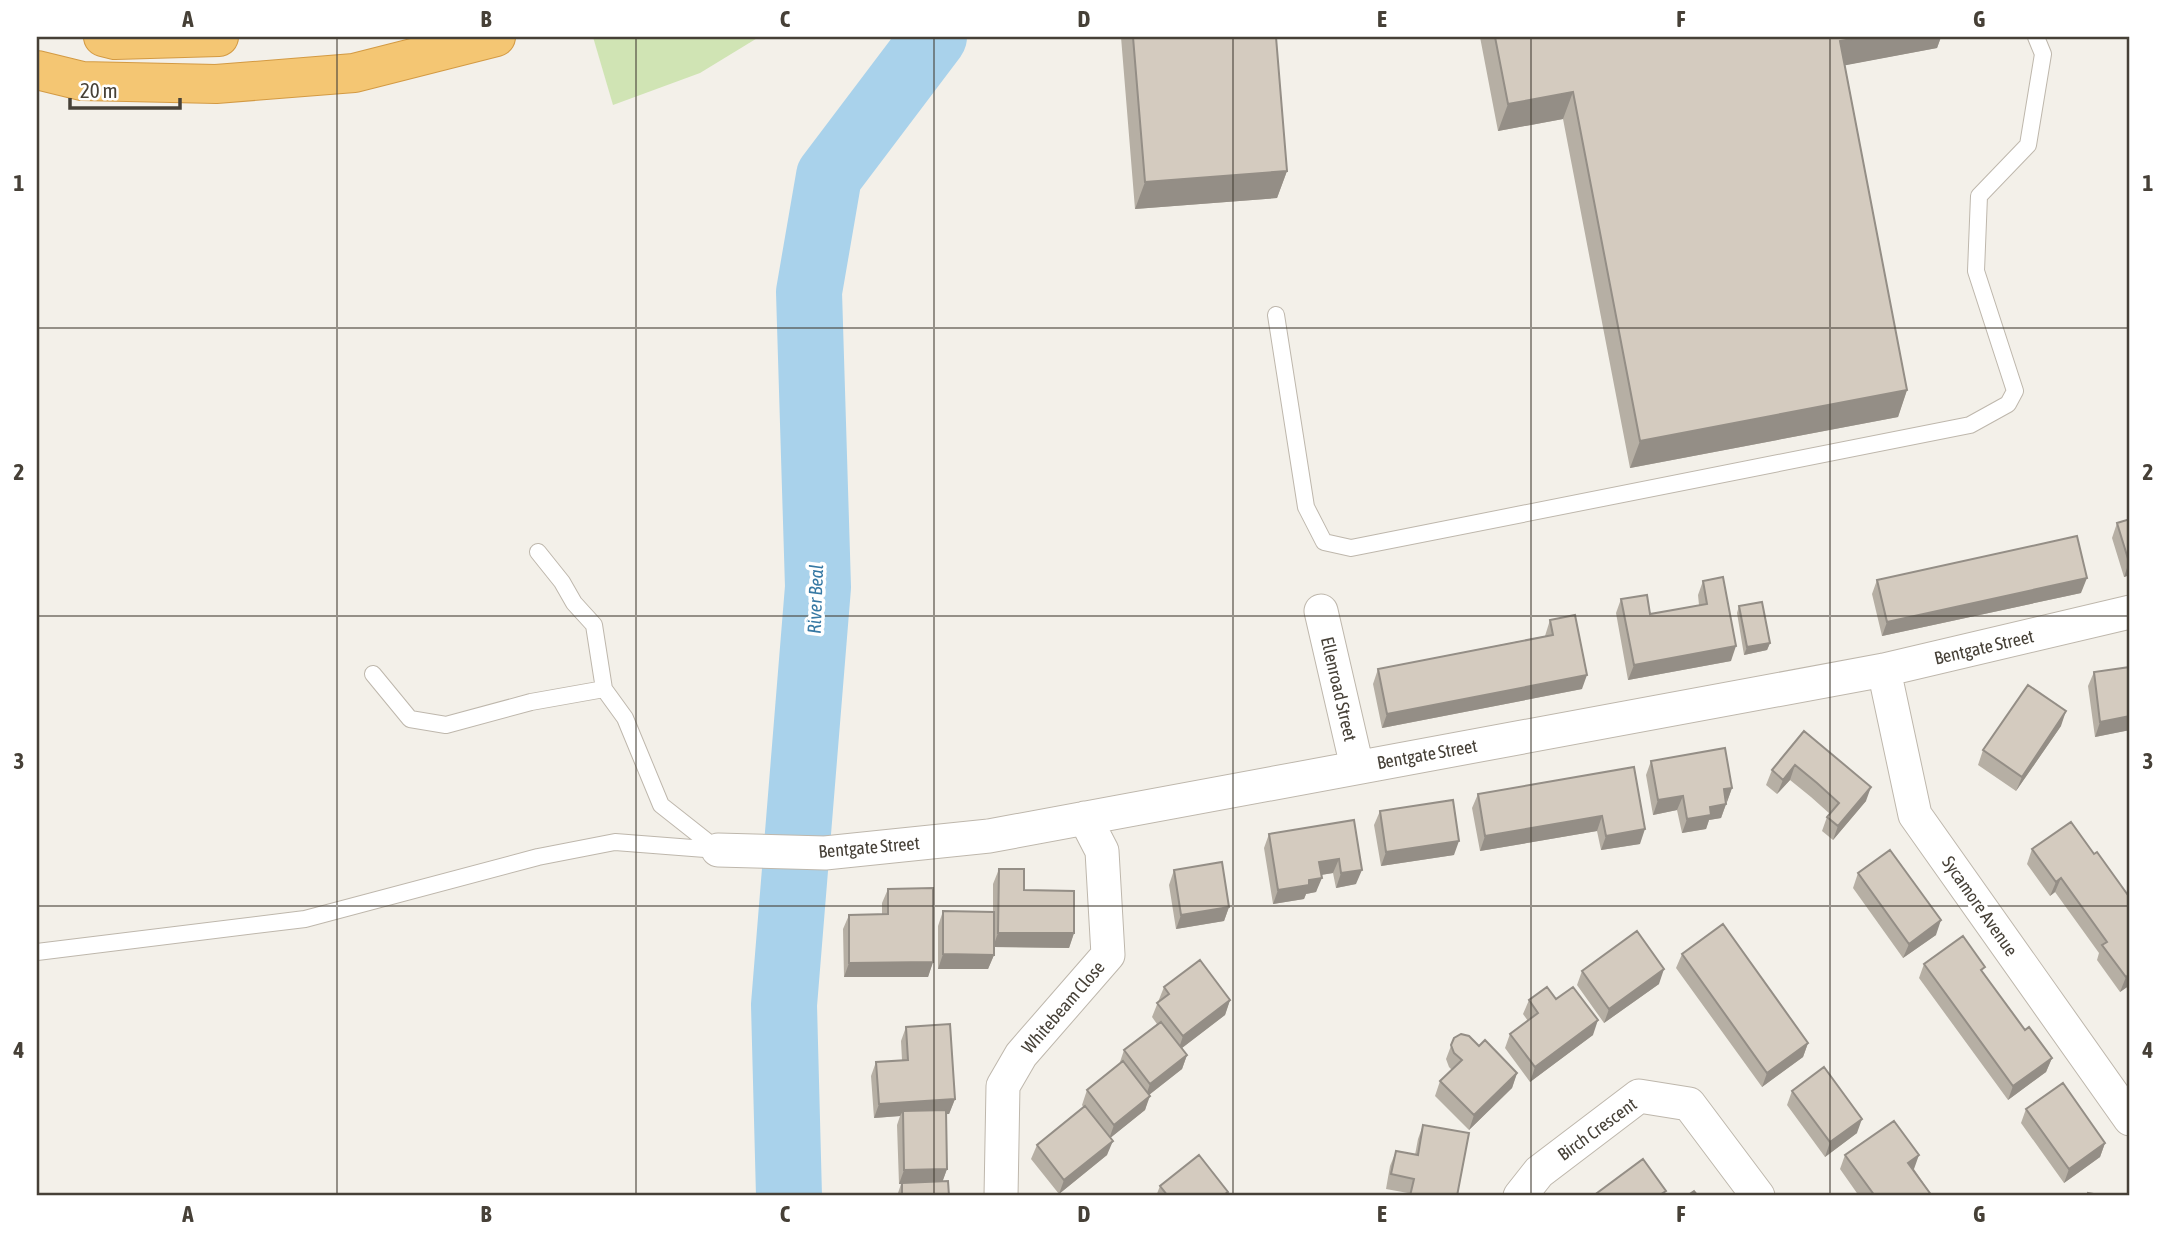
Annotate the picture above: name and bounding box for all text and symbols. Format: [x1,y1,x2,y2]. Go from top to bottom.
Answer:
text: A [181,6,194,32]
text: B [481,6,492,32]
text: C [780,6,791,32]
text: D [1078,6,1091,32]
text: E [1377,6,1387,32]
text: F [1676,6,1686,32]
text: G [1973,6,1985,32]
scale bar [70,66,180,110]
text: 20 m [80,78,118,102]
text: 1 [14,170,25,196]
text: 1 [2143,170,2154,196]
text: 2 [14,459,24,485]
text: 2 [2143,459,2153,485]
water label: River Beal [803,564,827,634]
street label: Bentgate Street [1932,625,2036,669]
street label: Ellenroad Street [1317,635,1361,743]
street label: Bentgate Street [1375,735,1479,773]
text: 3 [14,748,24,774]
text: 3 [2143,748,2153,774]
street label: Bentgate Street [818,832,920,862]
street label: Sycamore Avenue [1938,852,2022,960]
street label: Whitebeam Close [1017,957,1109,1057]
text: 4 [13,1037,25,1063]
text: 4 [2142,1037,2154,1063]
street label: Birch Crescent [1553,1093,1641,1165]
text: A [181,1201,194,1227]
text: B [481,1201,492,1227]
text: C [780,1201,791,1227]
text: D [1078,1201,1091,1227]
text: E [1377,1201,1387,1227]
text: F [1676,1201,1686,1227]
text: G [1973,1201,1985,1227]

